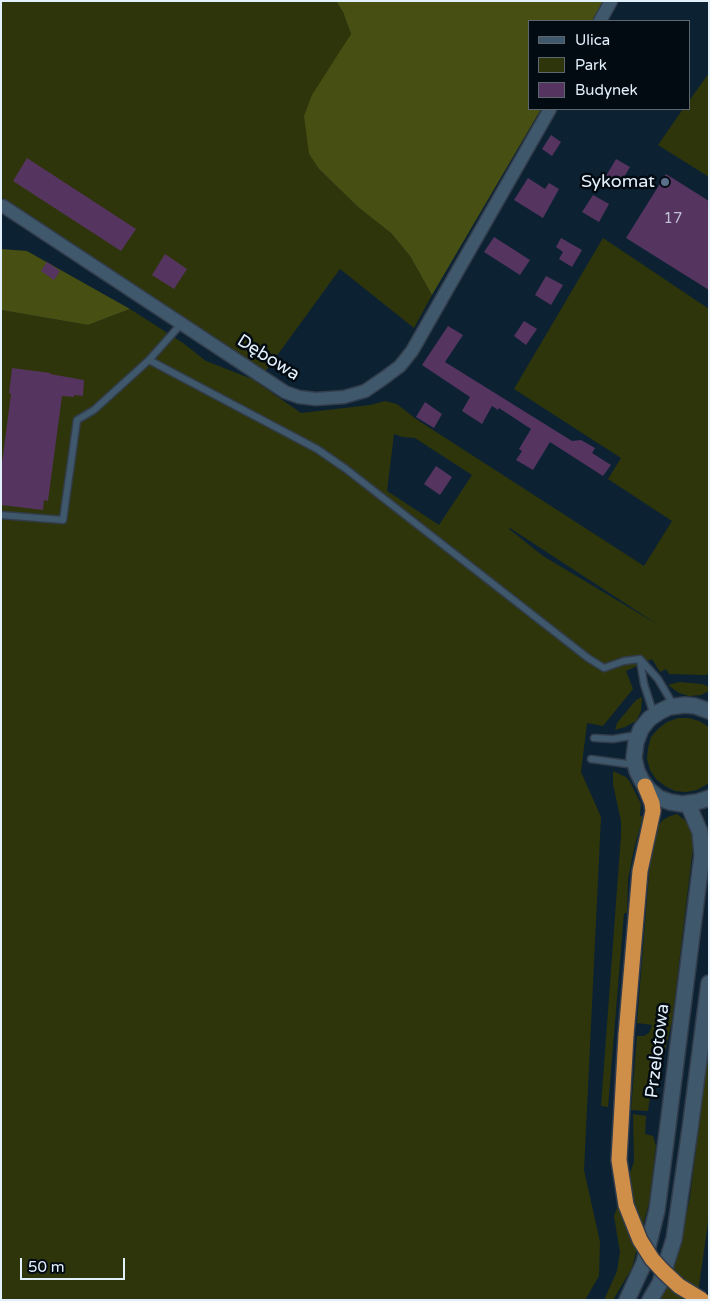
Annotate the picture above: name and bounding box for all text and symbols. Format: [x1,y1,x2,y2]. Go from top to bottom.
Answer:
legend [528,20,690,110]
text: Ulica [575,31,610,49]
text: Park [575,56,607,74]
text: Budynek [575,81,638,99]
place label: Sykomat [581,171,655,193]
marker: Sykomat [659,176,671,188]
house number: 17 [664,210,682,228]
street label: Dębowa [233,330,303,386]
street label: Przelotowa [641,1002,675,1100]
scale bar [22,1248,128,1280]
text: 50 m [28,1258,65,1276]

